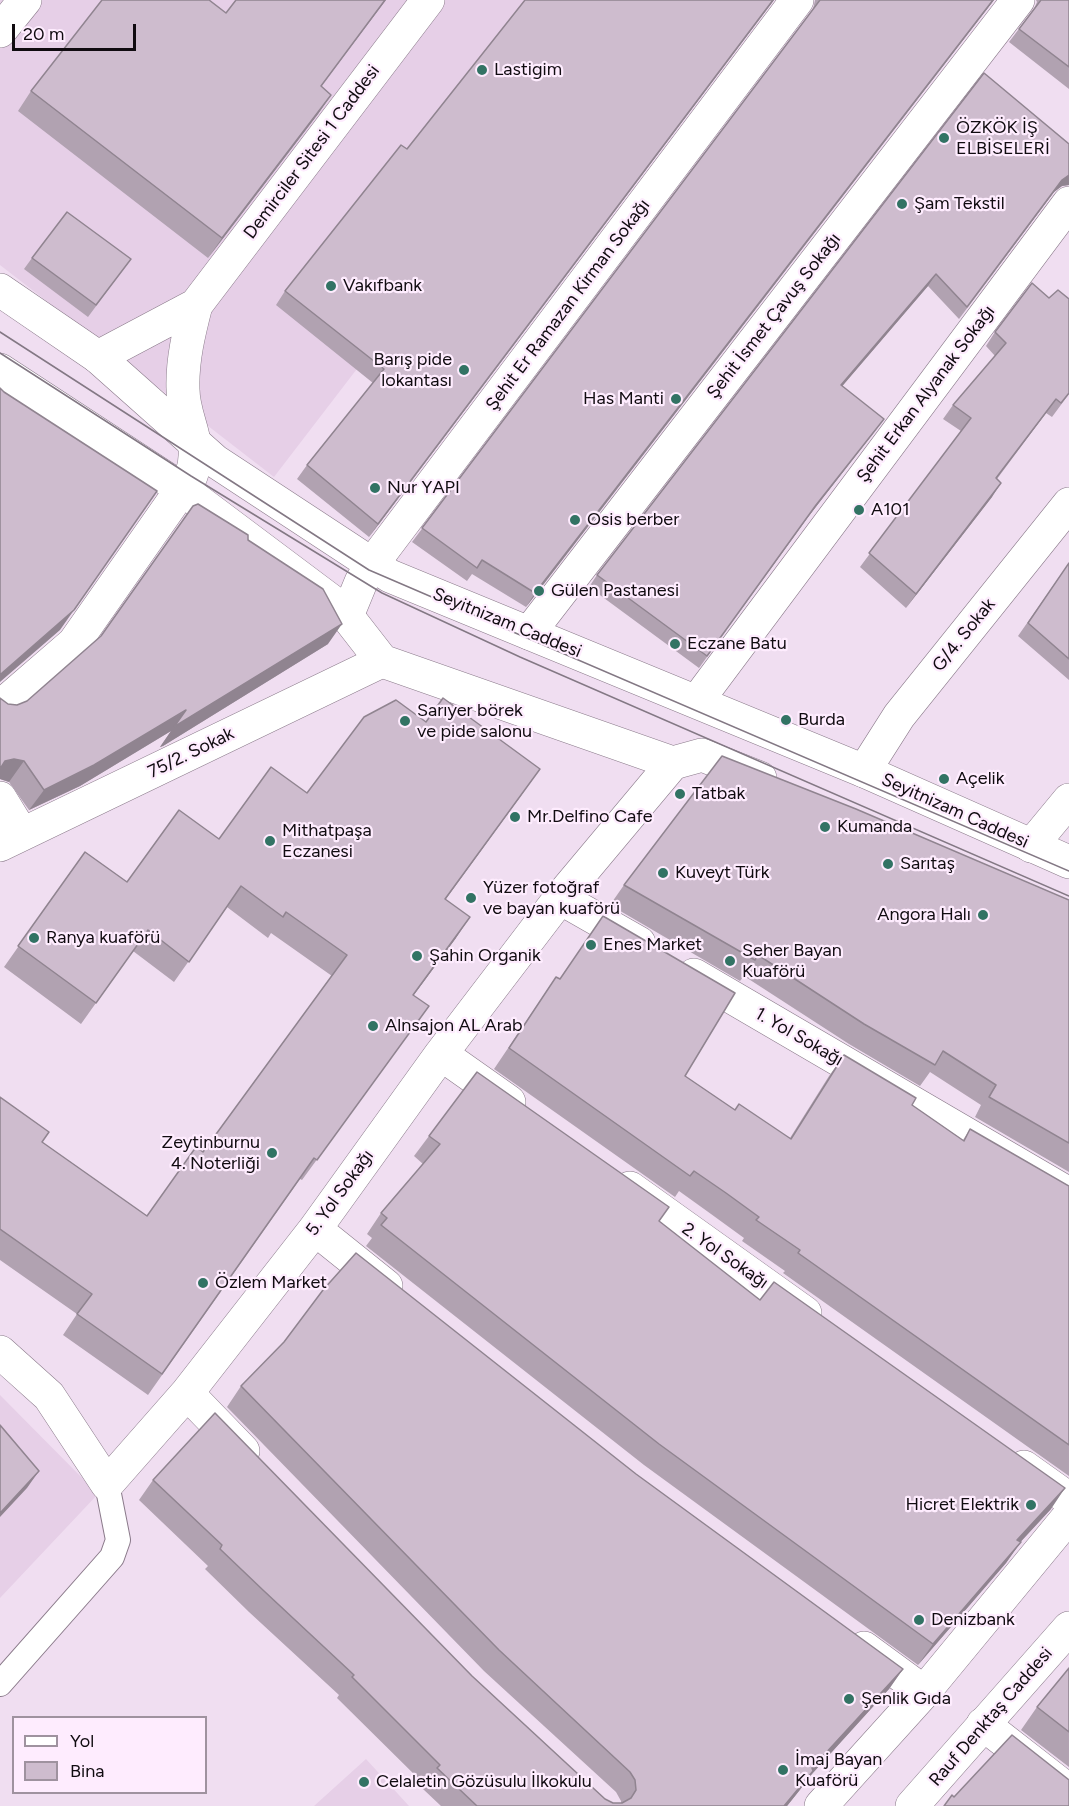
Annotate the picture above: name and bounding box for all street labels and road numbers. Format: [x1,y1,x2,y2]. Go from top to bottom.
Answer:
street label: Demirciler Sitesi 1 Caddesi [239,61,385,243]
street label: Şehit Er Ramazan Kirman Sokağı [481,195,655,415]
street label: Şehit İsmet Çavuş Sokağı [703,229,845,403]
street label: Şehit Erkan Alyanak Sokağı [852,301,1000,487]
street label: Seyitnizam Caddesi [429,583,585,663]
street label: G/4. Sokak [928,594,1000,676]
street label: 75/2. Sokak [144,723,238,783]
street label: Seyitnizam Caddesi [878,769,1032,853]
street label: 1. Yol Sokağı [751,1003,847,1071]
street label: 5. Yol Sokağı [302,1146,378,1240]
street label: 2. Yol Sokağı [678,1218,772,1294]
street label: Rauf Denktaş Caddesi [925,1643,1057,1791]

